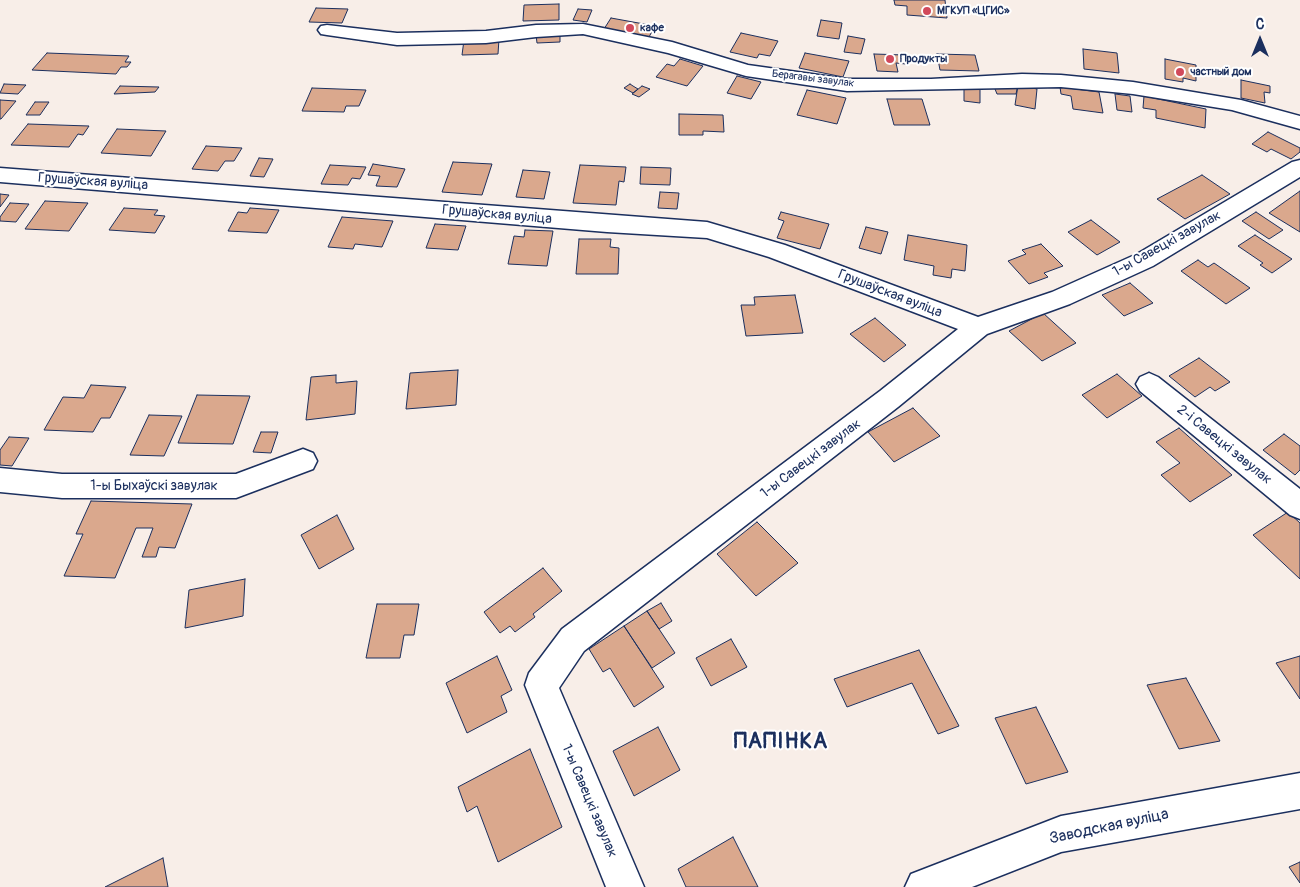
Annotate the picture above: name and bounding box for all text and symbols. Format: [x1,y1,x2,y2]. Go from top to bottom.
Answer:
place label: МГКУП «ЦГИС» [937,4,1010,18]
marker: МГКУП «ЦГИС» [921,5,933,17]
north arrow [1235,15,1285,65]
text: С [1256,16,1264,33]
place label: кафе [640,21,664,35]
marker: кафе [624,22,636,34]
place label: Продукты [900,52,947,66]
marker: Продукты [884,53,896,65]
place label: частный дом [1190,65,1252,79]
marker: частный дом [1174,66,1186,78]
street label: Берагавы завулак [771,67,855,91]
street label: Грушаўская вуліца [37,170,149,194]
street label: Грушаўская вуліца [441,202,553,228]
street label: 1-ы Савецкі завулак [1110,207,1224,281]
street label: Грушаўская вуліца [836,266,944,322]
street label: 2-і Савецкі завулак [1173,402,1275,488]
street label: 1-ы Савецкі завулак [758,416,864,502]
street label: 1-ы Быхаўскі завулак [90,478,218,494]
district label: ПАПІНКА [733,729,829,755]
street label: 1-ы Савецкі завулак [558,742,620,860]
street label: Заводская вуліца [1048,805,1170,849]

